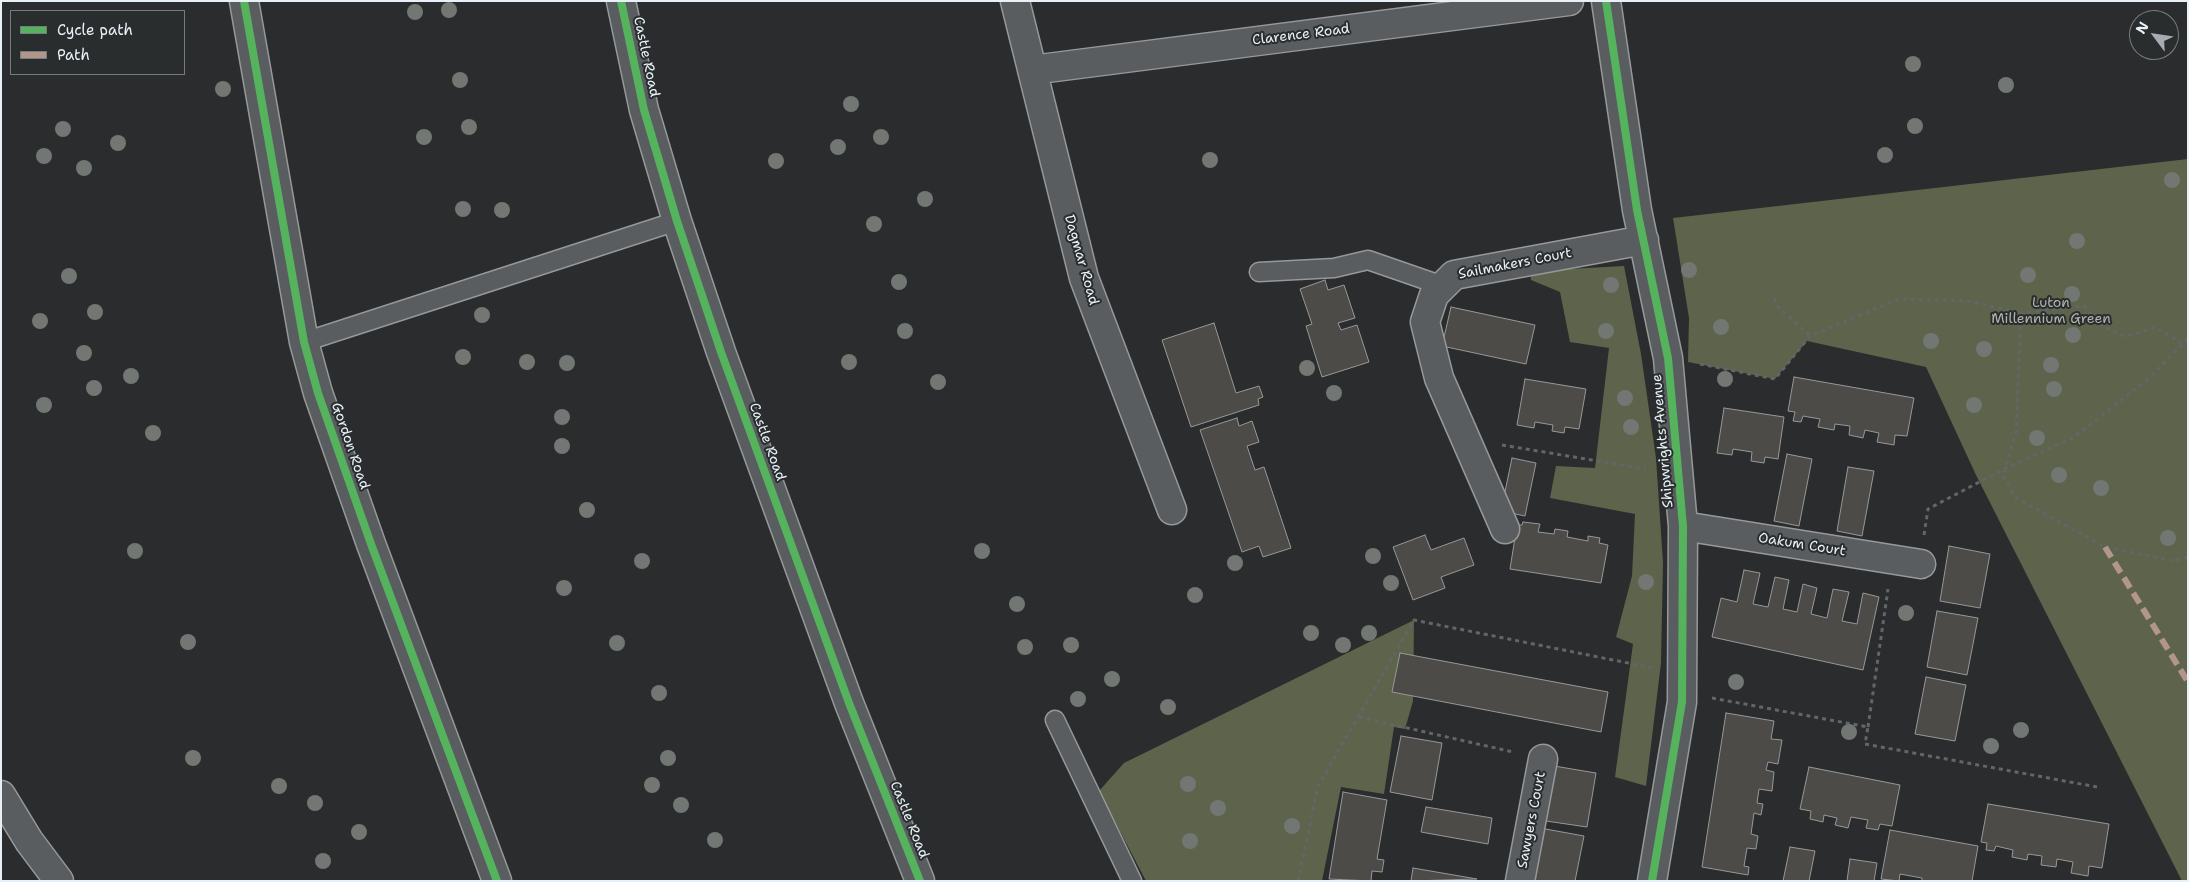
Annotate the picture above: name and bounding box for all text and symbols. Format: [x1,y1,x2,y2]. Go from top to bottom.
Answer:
legend [10,10,185,75]
north arrow [2129,10,2179,60]
street label: Castle Road [629,15,663,99]
text: N [2131,18,2153,37]
text: Cycle path [57,20,133,40]
street label: Clarence Road [1251,21,1351,49]
text: Path [57,45,90,65]
street label: Dagmar Road [1060,213,1102,307]
street label: Sailmakers Court [1457,245,1573,283]
park label: Luton Millennium Green [1991,295,2111,328]
street label: Shipwrights Avenue [1649,373,1677,509]
street label: Gordon Road [327,400,373,492]
street label: Castle Road [745,401,789,483]
street label: Oakum Court [1757,530,1847,560]
street label: Sawyers Court [1514,770,1550,870]
street label: Castle Road [886,779,932,861]

